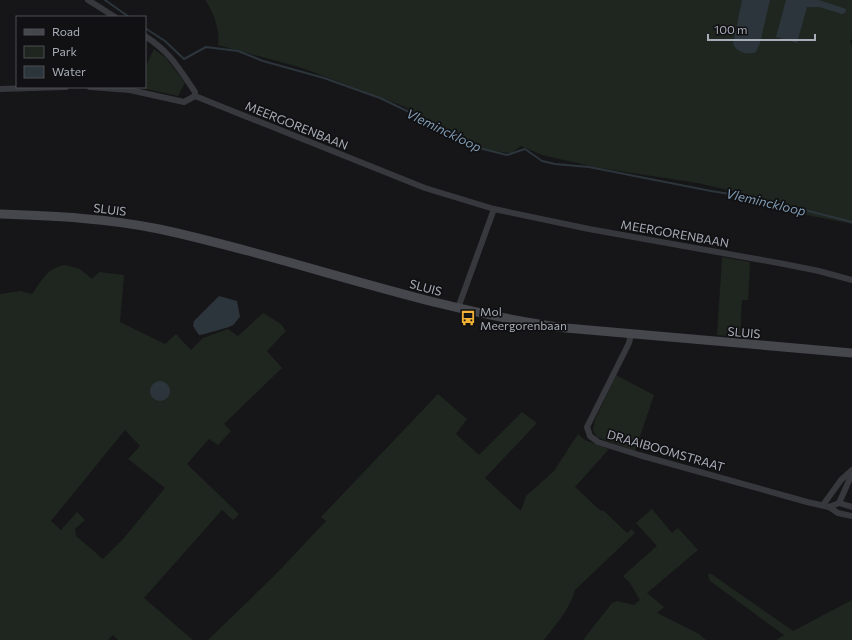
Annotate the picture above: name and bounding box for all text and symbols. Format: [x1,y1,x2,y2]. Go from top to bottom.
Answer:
legend [16,16,146,88]
scale bar [708,16,815,42]
text: 100 m [714,22,748,36]
text: Road [52,24,80,38]
text: Park [52,44,78,58]
text: Water [52,64,86,78]
street label: MEERGORENBAAN [244,98,350,152]
water label: Vleminckloop [404,105,484,155]
water label: Vleminckloop [725,185,808,219]
street label: SLUIS [93,200,127,218]
street label: MEERGORENBAAN [620,217,730,249]
street label: SLUIS [408,276,444,298]
place label: Mol Meergorenbaan [480,304,567,332]
bus stop icon: Mol Meergorenbaan [459,309,477,327]
street label: SLUIS [727,324,761,340]
street label: DRAAIBOOMSTRAAT [606,427,726,474]

